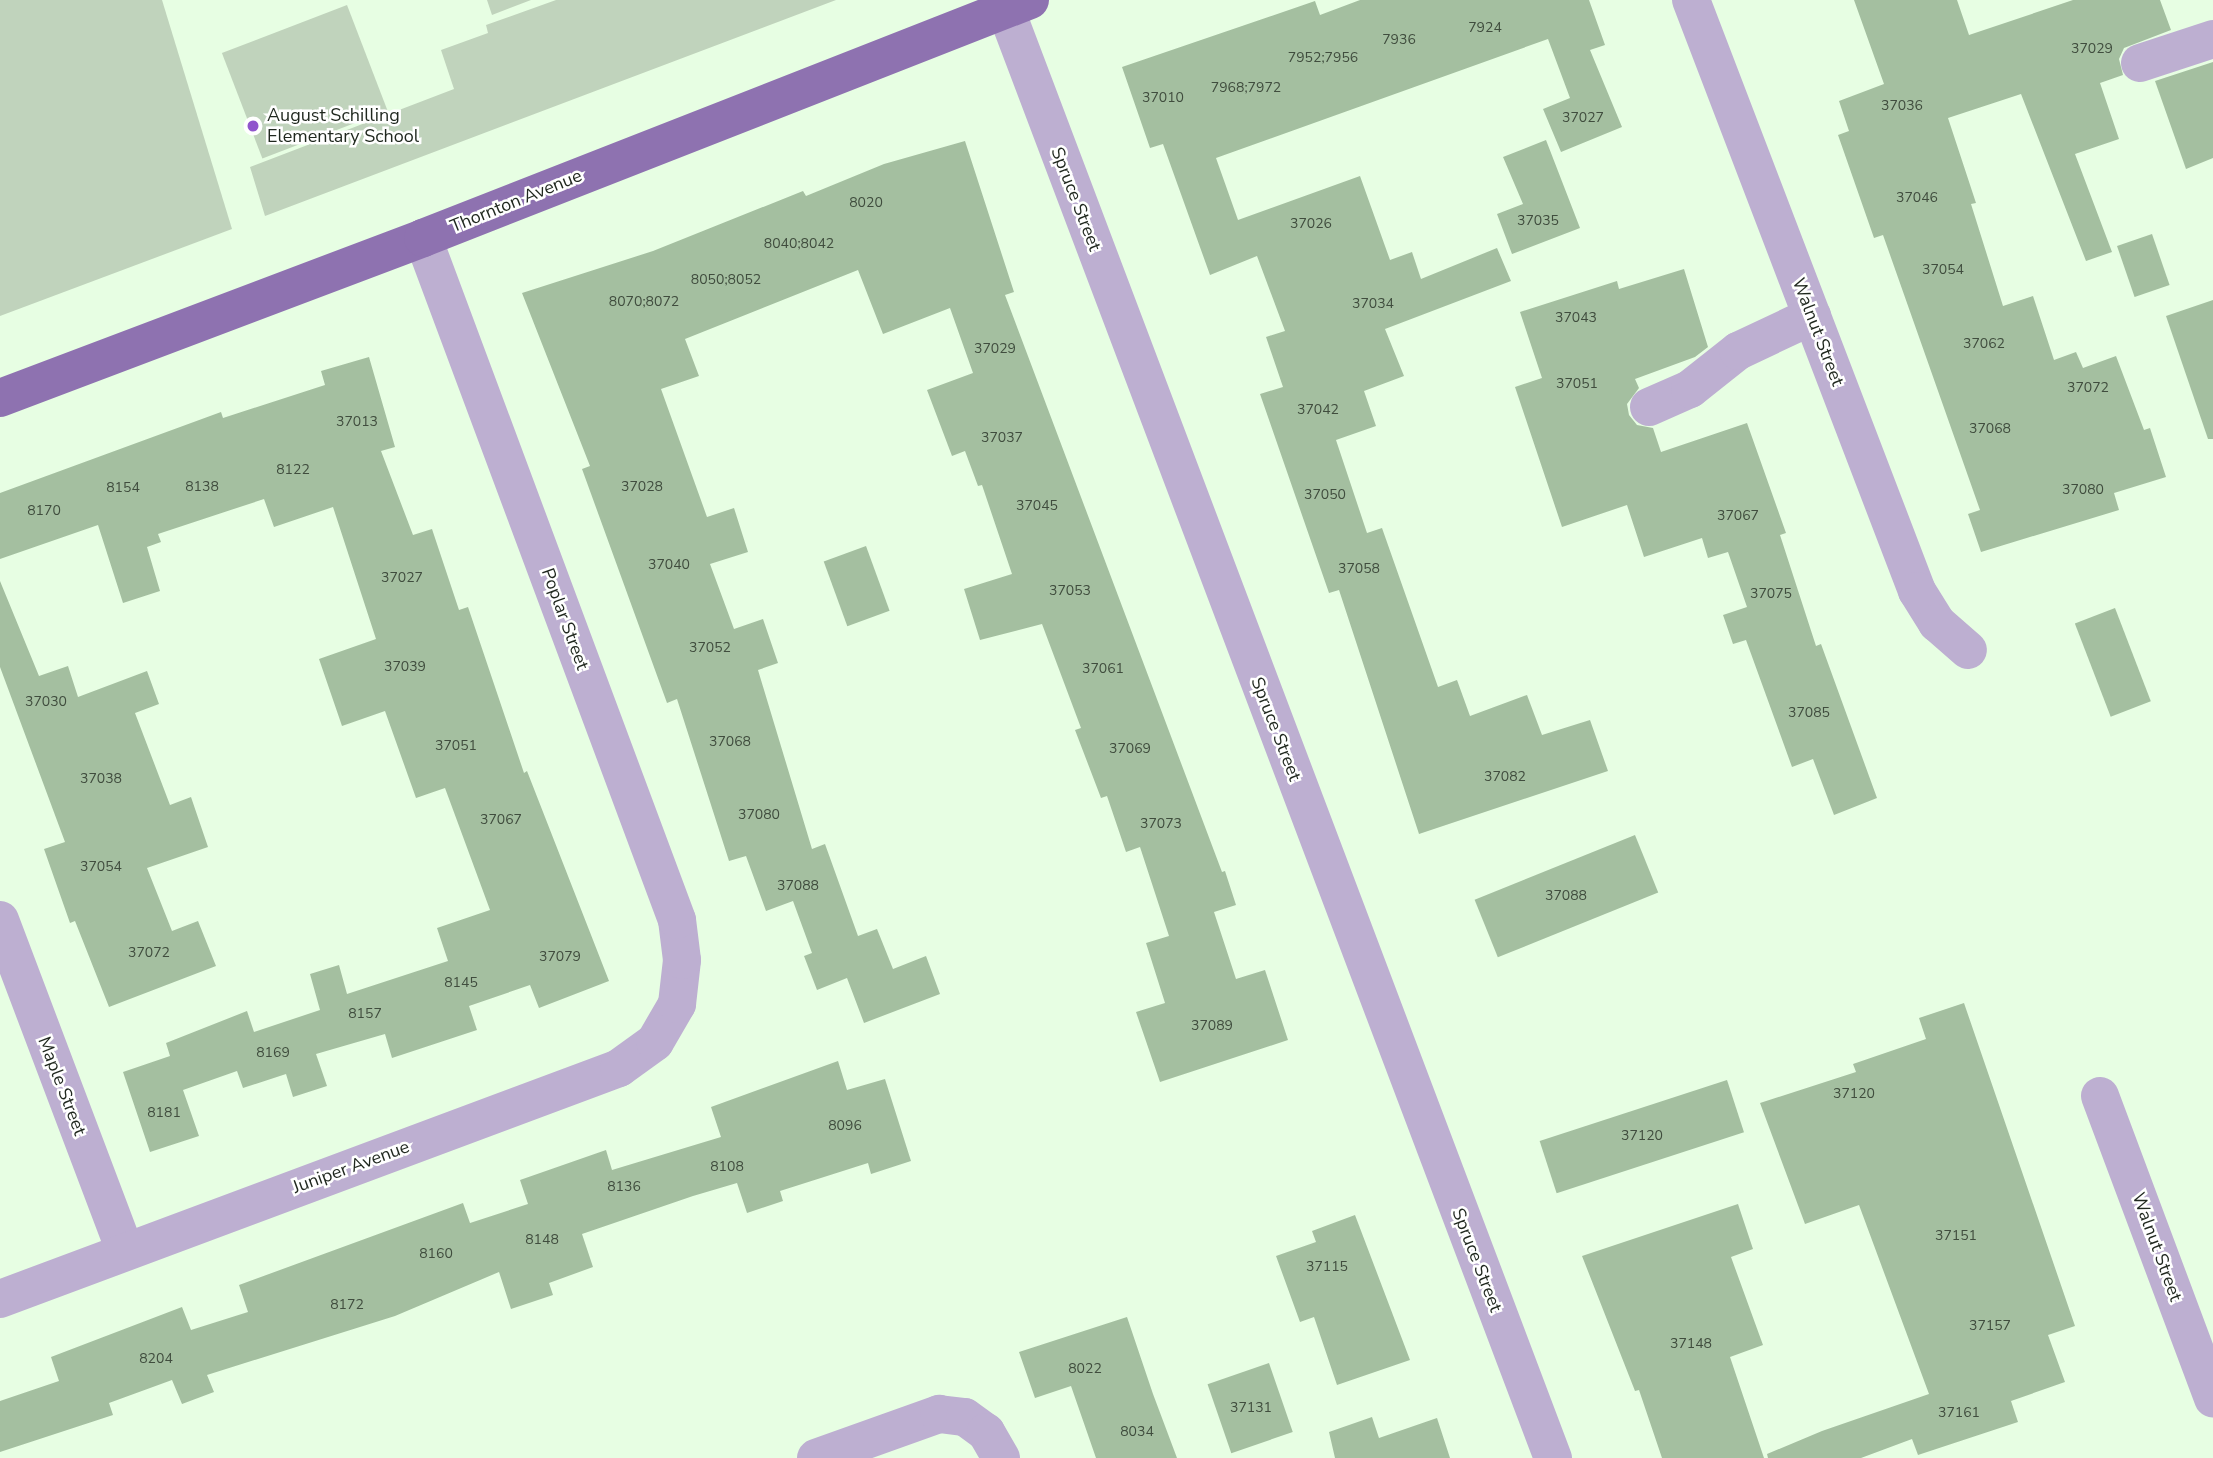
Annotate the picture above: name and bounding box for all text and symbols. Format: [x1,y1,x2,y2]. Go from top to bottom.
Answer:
house number: 7924 [1468,20,1502,36]
house number: 7936 [1382,32,1416,48]
house number: 37029 [2071,41,2113,57]
house number: 7952;7956 [1288,50,1358,66]
house number: 7968;7972 [1211,80,1281,96]
house number: 37010 [1142,90,1184,106]
house number: 37036 [1881,98,1923,114]
place label: August Schilling Elementary School [267,105,419,148]
house number: 37027 [1562,110,1604,126]
marker: August Schilling Elementary School [245,118,261,134]
street label: Spruce Street [1046,144,1106,254]
street label: Thornton Avenue [447,165,585,237]
house number: 37046 [1896,190,1938,206]
house number: 8020 [849,195,883,211]
house number: 37035 [1517,213,1559,229]
house number: 37026 [1290,216,1332,232]
house number: 8040;8042 [764,236,834,252]
house number: 37054 [1922,262,1964,278]
house number: 8050;8052 [691,272,761,288]
street label: Walnut Street [1787,275,1849,389]
house number: 8070;8072 [609,294,679,310]
house number: 37034 [1352,296,1394,312]
house number: 37043 [1555,310,1597,326]
house number: 37062 [1963,336,2005,352]
house number: 37029 [974,341,1016,357]
house number: 37051 [1556,376,1598,392]
house number: 37072 [2067,380,2109,396]
house number: 37042 [1297,402,1339,418]
house number: 37013 [336,414,378,430]
house number: 37068 [1969,421,2011,437]
house number: 37037 [981,430,1023,446]
house number: 8122 [276,462,310,478]
house number: 8138 [185,479,219,495]
house number: 37028 [621,479,663,495]
house number: 8154 [106,480,140,496]
house number: 37080 [2062,482,2104,498]
house number: 37050 [1304,487,1346,503]
house number: 37045 [1016,498,1058,514]
house number: 8170 [27,503,61,519]
house number: 37067 [1717,508,1759,524]
house number: 37040 [648,557,690,573]
house number: 37058 [1338,561,1380,577]
street label: Poplar Street [537,565,593,673]
house number: 37027 [381,570,423,586]
house number: 37053 [1049,583,1091,599]
house number: 37075 [1750,586,1792,602]
house number: 37052 [689,640,731,656]
house number: 37039 [384,659,426,675]
house number: 37061 [1082,661,1124,677]
street label: Spruce Street [1246,674,1306,784]
house number: 37030 [25,694,67,710]
house number: 37085 [1788,705,1830,721]
house number: 37068 [709,734,751,750]
house number: 37051 [435,738,477,754]
house number: 37069 [1109,741,1151,757]
house number: 37082 [1484,769,1526,785]
house number: 37038 [80,771,122,787]
house number: 37080 [738,807,780,823]
house number: 37067 [480,812,522,828]
house number: 37073 [1140,816,1182,832]
house number: 37054 [80,859,122,875]
house number: 37088 [777,878,819,894]
house number: 37088 [1545,888,1587,904]
house number: 37072 [128,945,170,961]
house number: 37079 [539,949,581,965]
house number: 8145 [444,975,478,991]
house number: 8157 [348,1006,382,1022]
house number: 37089 [1191,1018,1233,1034]
street label: Maple Street [33,1034,91,1138]
house number: 8169 [256,1045,290,1061]
house number: 37120 [1833,1086,1875,1102]
house number: 8181 [147,1105,181,1121]
house number: 8096 [828,1118,862,1134]
house number: 37120 [1621,1128,1663,1144]
street label: Juniper Avenue [290,1136,412,1198]
house number: 8108 [710,1159,744,1175]
house number: 8136 [607,1179,641,1195]
street label: Walnut Street [2127,1190,2187,1304]
street label: Spruce Street [1447,1205,1507,1315]
house number: 37151 [1935,1228,1977,1244]
house number: 8148 [525,1232,559,1248]
house number: 8160 [419,1246,453,1262]
house number: 37115 [1306,1259,1348,1275]
house number: 8172 [330,1297,364,1313]
house number: 37157 [1969,1318,2011,1334]
house number: 37148 [1670,1336,1712,1352]
house number: 8204 [139,1351,173,1367]
house number: 8022 [1068,1361,1102,1377]
house number: 37131 [1230,1400,1272,1416]
house number: 37161 [1938,1405,1980,1421]
house number: 8034 [1120,1424,1154,1440]

